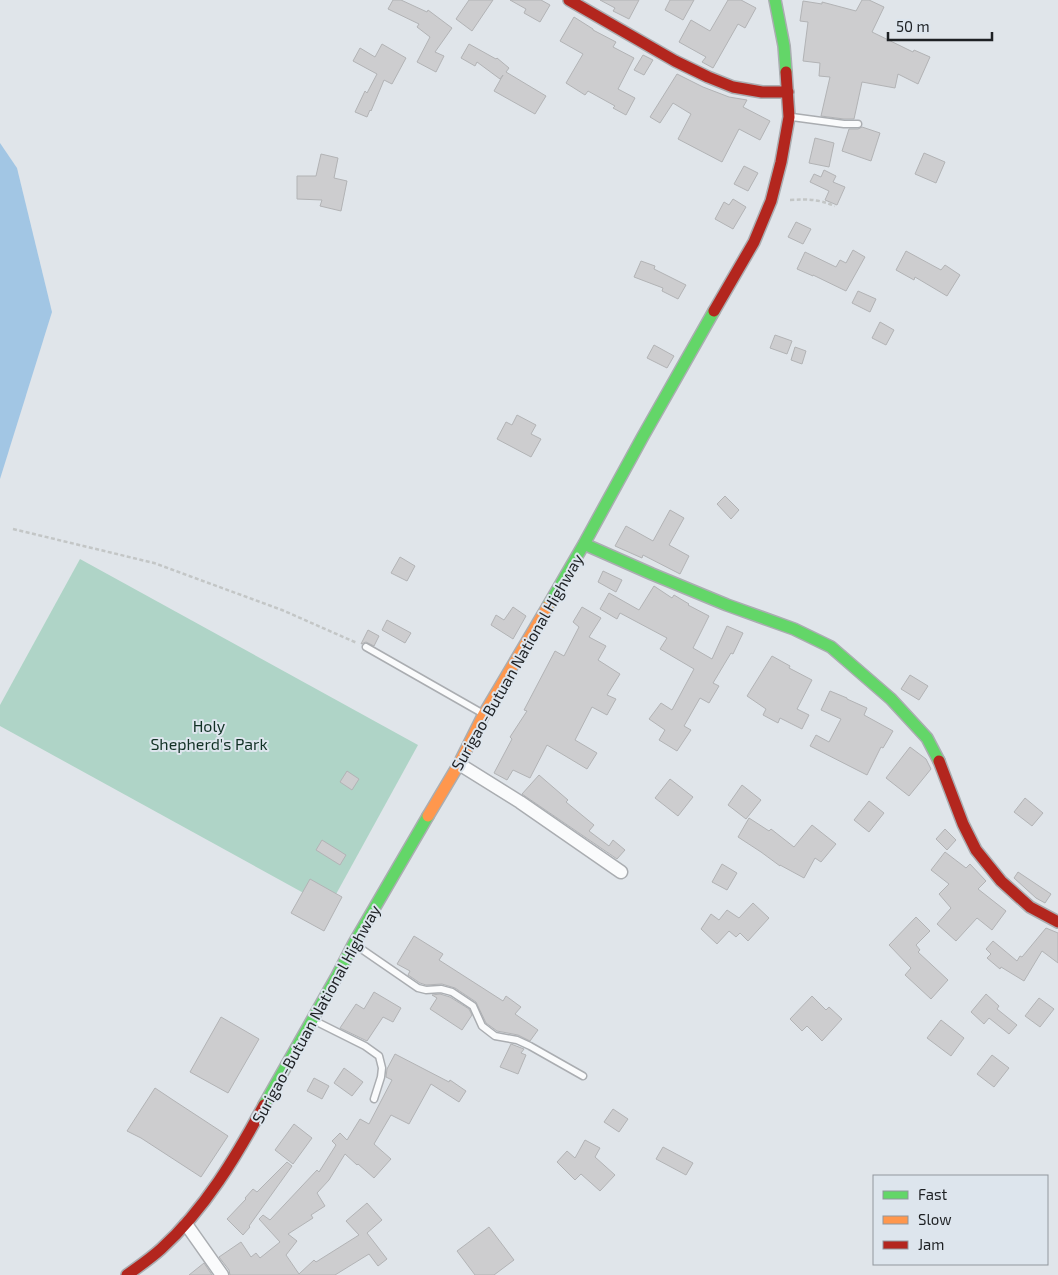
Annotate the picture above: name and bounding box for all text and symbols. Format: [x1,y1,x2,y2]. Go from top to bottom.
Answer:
scale bar [888,10,992,42]
text: 50 m [896,17,930,35]
street label: Surigao-Butuan National Highway [447,550,587,773]
park label: Holy Shepherd's Park [150,716,268,753]
street label: Surigao-Butuan National Highway [247,901,384,1126]
legend [873,1175,1048,1265]
text: Fast [918,1185,948,1203]
text: Slow [918,1210,952,1228]
text: Jam [918,1235,944,1253]

